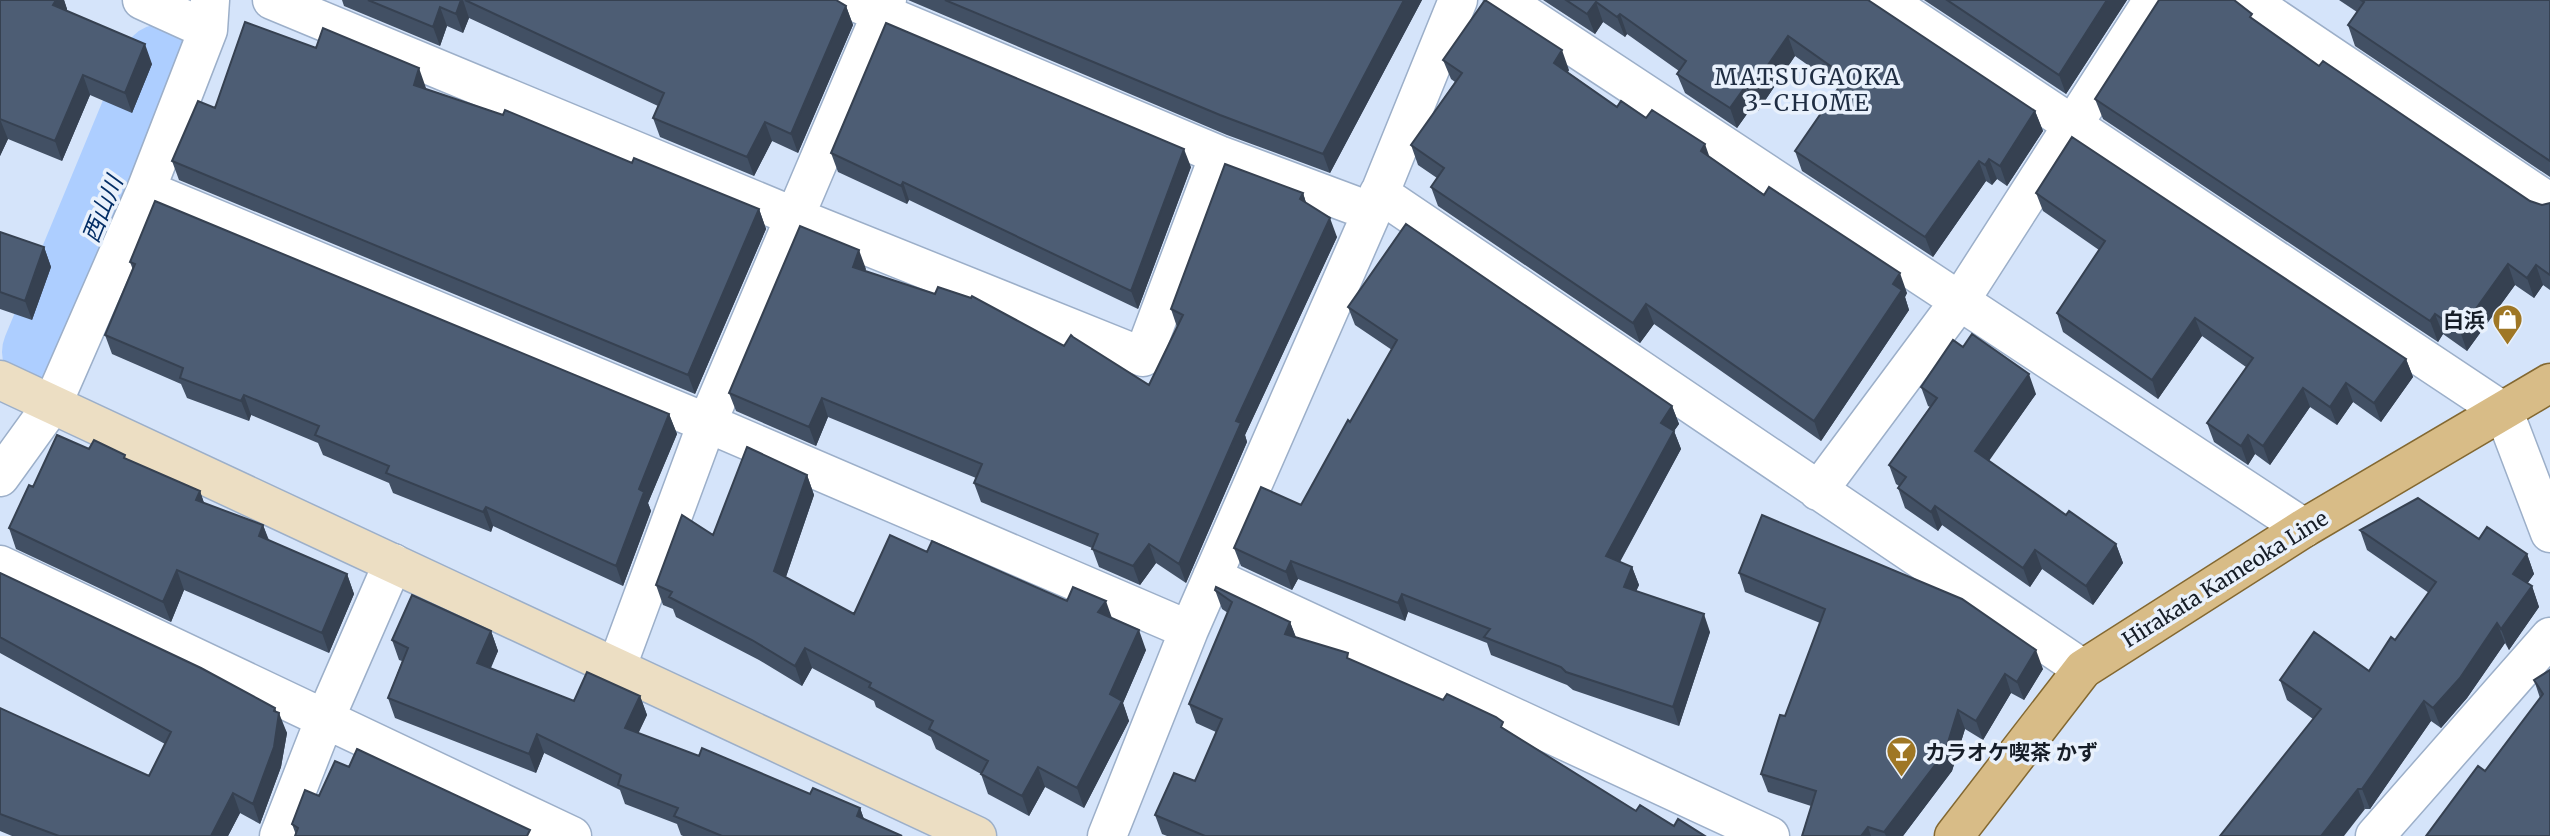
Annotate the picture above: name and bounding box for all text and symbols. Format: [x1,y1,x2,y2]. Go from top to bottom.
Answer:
district label: MATSUGAOKA 3-CHOME [1714,62,1902,117]
water label: 西山川 [76,169,129,246]
shop icon: 白浜 [2491,303,2525,347]
place label: 白浜 [2443,307,2485,334]
street label: Hirakata Kameoka Line [2117,505,2333,653]
bar icon: カラオケ喫茶 かず [1885,735,1919,779]
place label: カラオケ喫茶 かず [1925,739,2098,766]

